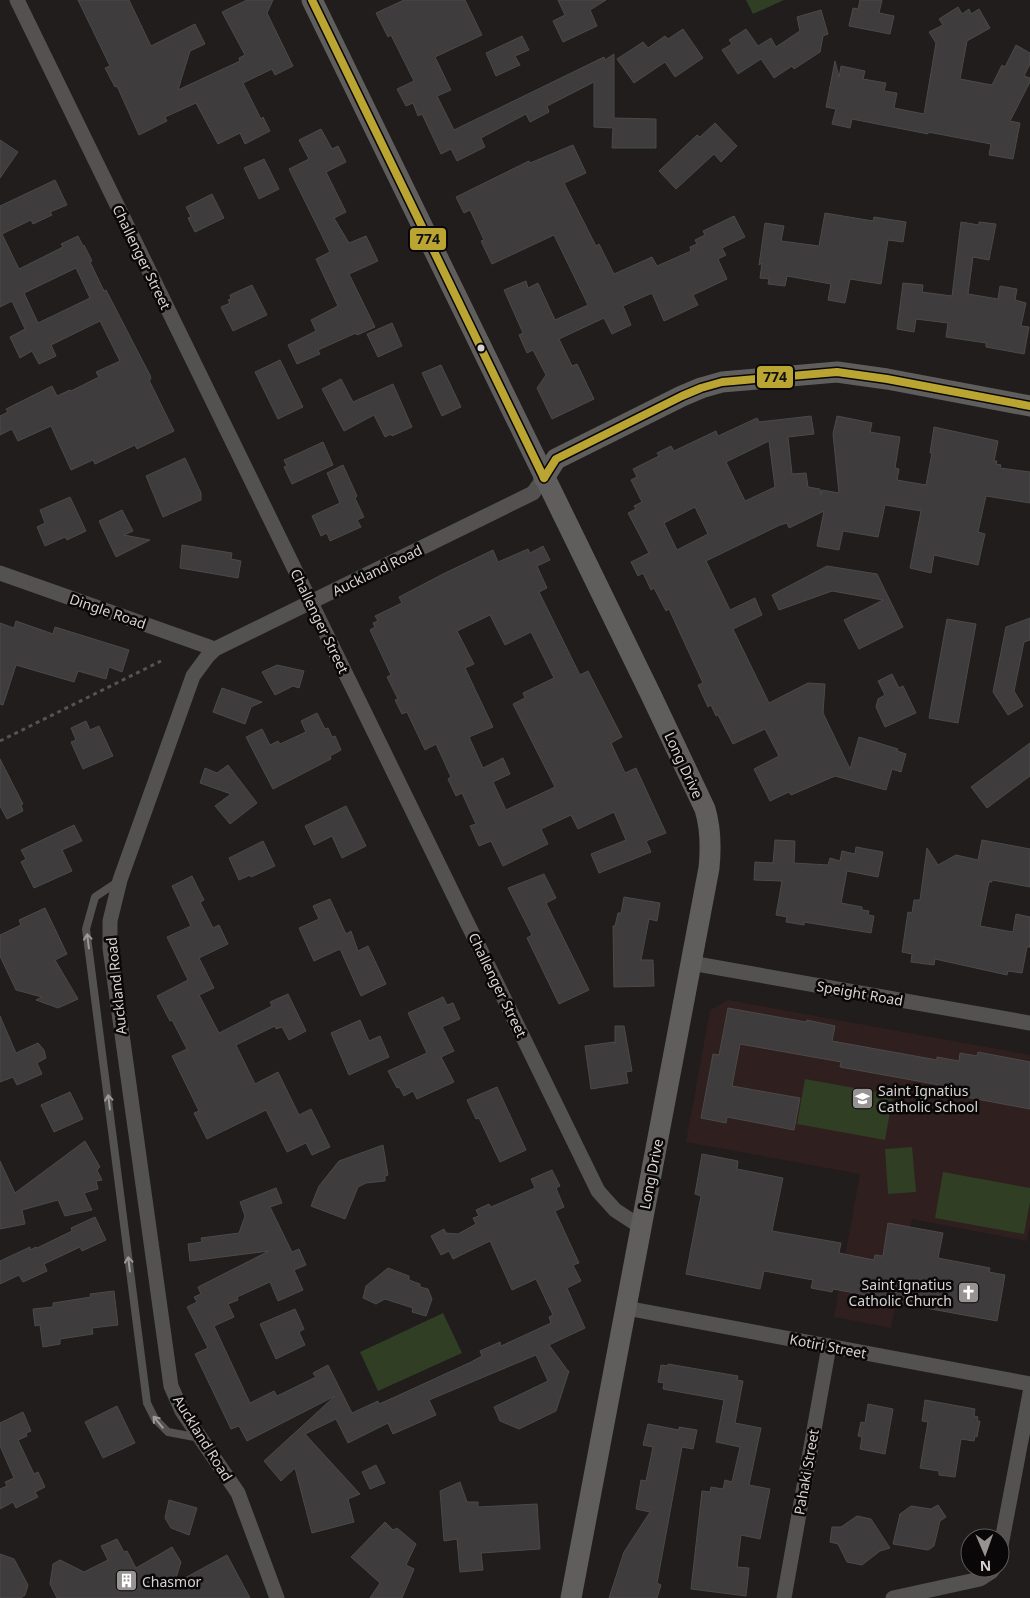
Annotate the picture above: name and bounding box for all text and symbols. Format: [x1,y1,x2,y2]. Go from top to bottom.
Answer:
street label: Challenger Street [108,202,176,312]
line badge: 774 [409,227,447,251]
text: 774 [416,229,440,248]
unlabelled marker [476,343,486,353]
line badge: 774 [756,365,794,389]
text: 774 [763,367,787,386]
street label: Auckland Road [329,540,425,600]
street label: Challenger Street [286,566,354,676]
street label: Dingle Road [67,589,149,633]
street label: Long Drive [660,729,708,801]
street label: Challenger Street [464,930,532,1040]
one-way arrow [83,934,93,950]
street label: Auckland Road [101,936,131,1036]
street label: Speight Road [815,976,905,1010]
place label: Saint Ignatius Catholic School [878,1081,978,1116]
school or university icon: Saint Ignatius Catholic School [850,1086,874,1110]
one-way arrow [103,1095,113,1111]
street label: Long Drive [635,1137,667,1211]
one-way arrow [124,1256,134,1272]
place label: Saint Ignatius Catholic Church [849,1275,952,1310]
church icon: Saint Ignatius Catholic Church [956,1280,980,1304]
street label: Kotiri Street [788,1329,868,1363]
street label: Auckland Road [169,1391,237,1485]
one-way arrow [153,1415,164,1428]
street label: Pahaki Street [789,1428,823,1516]
north arrow [960,1528,1010,1578]
text: N [979,1557,991,1576]
building icon: Chasmor [114,1569,138,1593]
place label: Chasmor [142,1572,202,1591]

